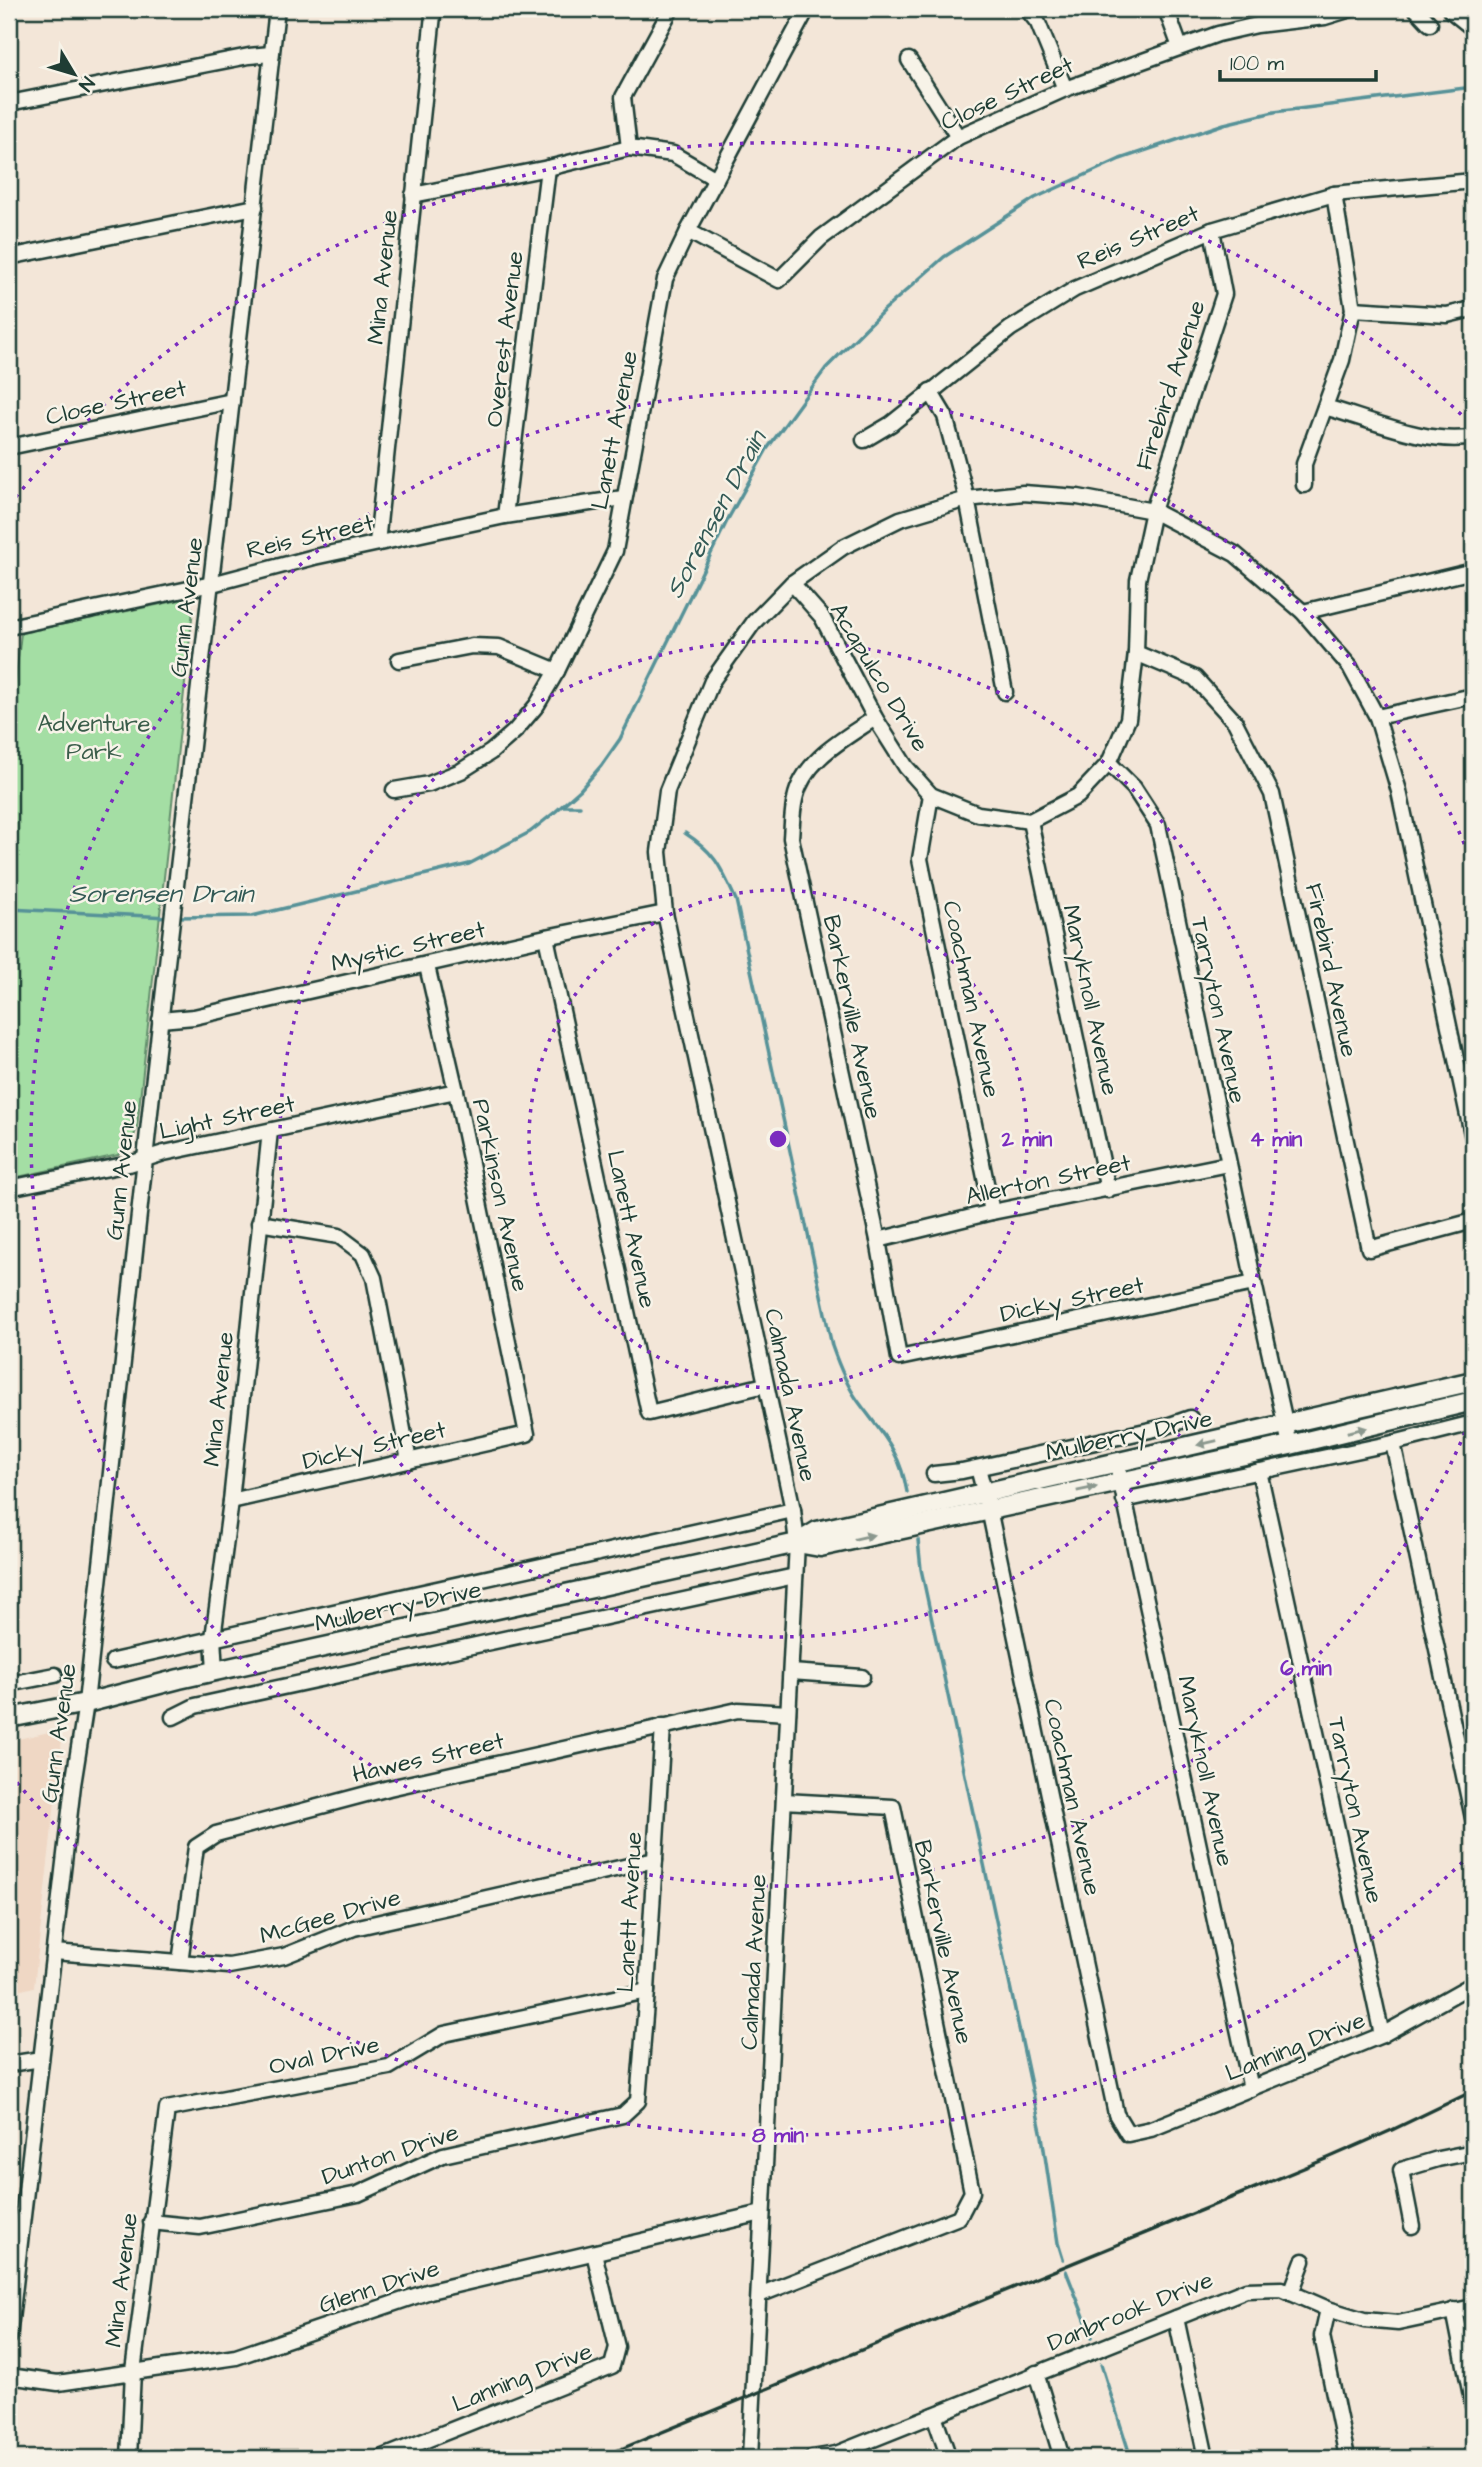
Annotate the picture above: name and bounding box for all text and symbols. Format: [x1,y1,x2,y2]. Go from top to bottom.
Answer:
north arrow [38,38,108,108]
scale bar [1220,38,1375,82]
street label: Close Street [935,48,1080,140]
text: 100 m [1230,49,1285,78]
text: N [72,71,101,97]
street label: Reis Street [1072,197,1205,279]
street label: Mina Avenue [359,208,407,346]
street label: Overest Avenue [477,249,533,429]
street label: Firebird Avenue [1127,296,1214,475]
street label: Lanett Avenue [583,348,647,512]
street label: Close Street [43,371,190,434]
water label: Sorensen Drain [657,423,776,604]
street label: Reis Street [243,506,377,568]
street label: Gunn Avenue [162,535,212,679]
street label: Acapulco Drive [821,597,937,758]
park label: Adventure Park [37,707,151,769]
water label: Sorensen Drain [69,876,255,912]
street label: Firebird Avenue [1296,880,1366,1060]
street label: Coachman Avenue [934,898,1008,1101]
street label: Maryknoll Avenue [1052,902,1127,1099]
street label: Barkerville Avenue [814,912,890,1122]
street label: Mystic Street [328,913,489,982]
street label: Tarryton Avenue [1181,914,1254,1107]
street label: Light Street [156,1087,299,1150]
street label: Parkinson Avenue [463,1096,537,1295]
street label: Gunn Avenue [98,1099,146,1242]
text: 2 min [1001,1125,1053,1154]
text: 4 min [1250,1125,1303,1154]
centre of rings [766,1127,790,1151]
street label: Allerton Street [963,1146,1134,1214]
street label: Lanett Avenue [598,1147,664,1311]
street label: Dicky Street [997,1268,1148,1333]
street label: Calmada Avenue [755,1306,825,1485]
street label: Mina Avenue [195,1330,243,1468]
street label: Mulberry Drive [1043,1402,1216,1471]
street label: Dicky Street [299,1413,450,1480]
one-way arrow [1346,1424,1368,1435]
one-way arrow [1196,1438,1218,1449]
one-way arrow [1076,1484,1098,1495]
one-way arrow [853,1531,875,1542]
street label: Mulberry Drive [312,1573,485,1642]
text: 6 min [1280,1654,1332,1683]
street label: Gunn Avenue [32,1661,86,1805]
street label: Maryknoll Avenue [1167,1673,1242,1870]
street label: Coachman Avenue [1035,1696,1109,1899]
street label: Tarryton Avenue [1318,1714,1391,1907]
street label: Hawes Street [349,1724,508,1792]
street label: Lanett Avenue [609,1831,651,1993]
street label: Barkerville Avenue [905,1837,981,2047]
street label: Calmada Avenue [732,1873,776,2051]
street label: McGee Drive [256,1881,405,1953]
street label: Lanning Drive [1220,2003,1371,2091]
street label: Oval Drive [266,2028,383,2084]
street label: Dunton Drive [317,2116,463,2194]
text: 8 min [752,2121,805,2150]
street label: Mina Avenue [97,2211,147,2349]
street label: Glenn Drive [315,2251,444,2322]
street label: Danbrook Drive [1043,2263,1218,2361]
street label: Lanning Drive [447,2334,598,2422]

